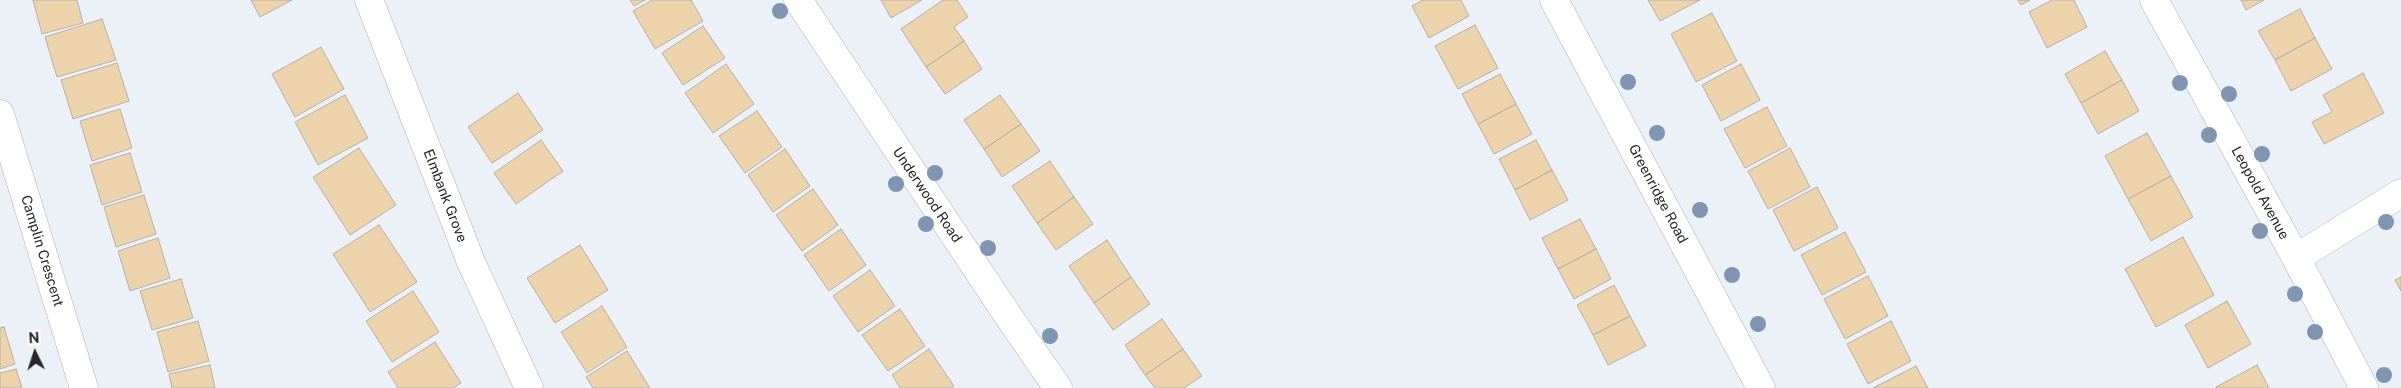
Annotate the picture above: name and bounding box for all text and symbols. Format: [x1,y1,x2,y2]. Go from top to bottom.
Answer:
street label: Greenridge Road [1625,142,1691,246]
street label: Underwood Road [889,144,965,246]
street label: Leopold Avenue [2228,144,2292,242]
street label: Elmbank Grove [420,147,470,245]
street label: Camplin Crescent [17,193,67,309]
north arrow [10,328,60,378]
text: N [28,330,40,346]

